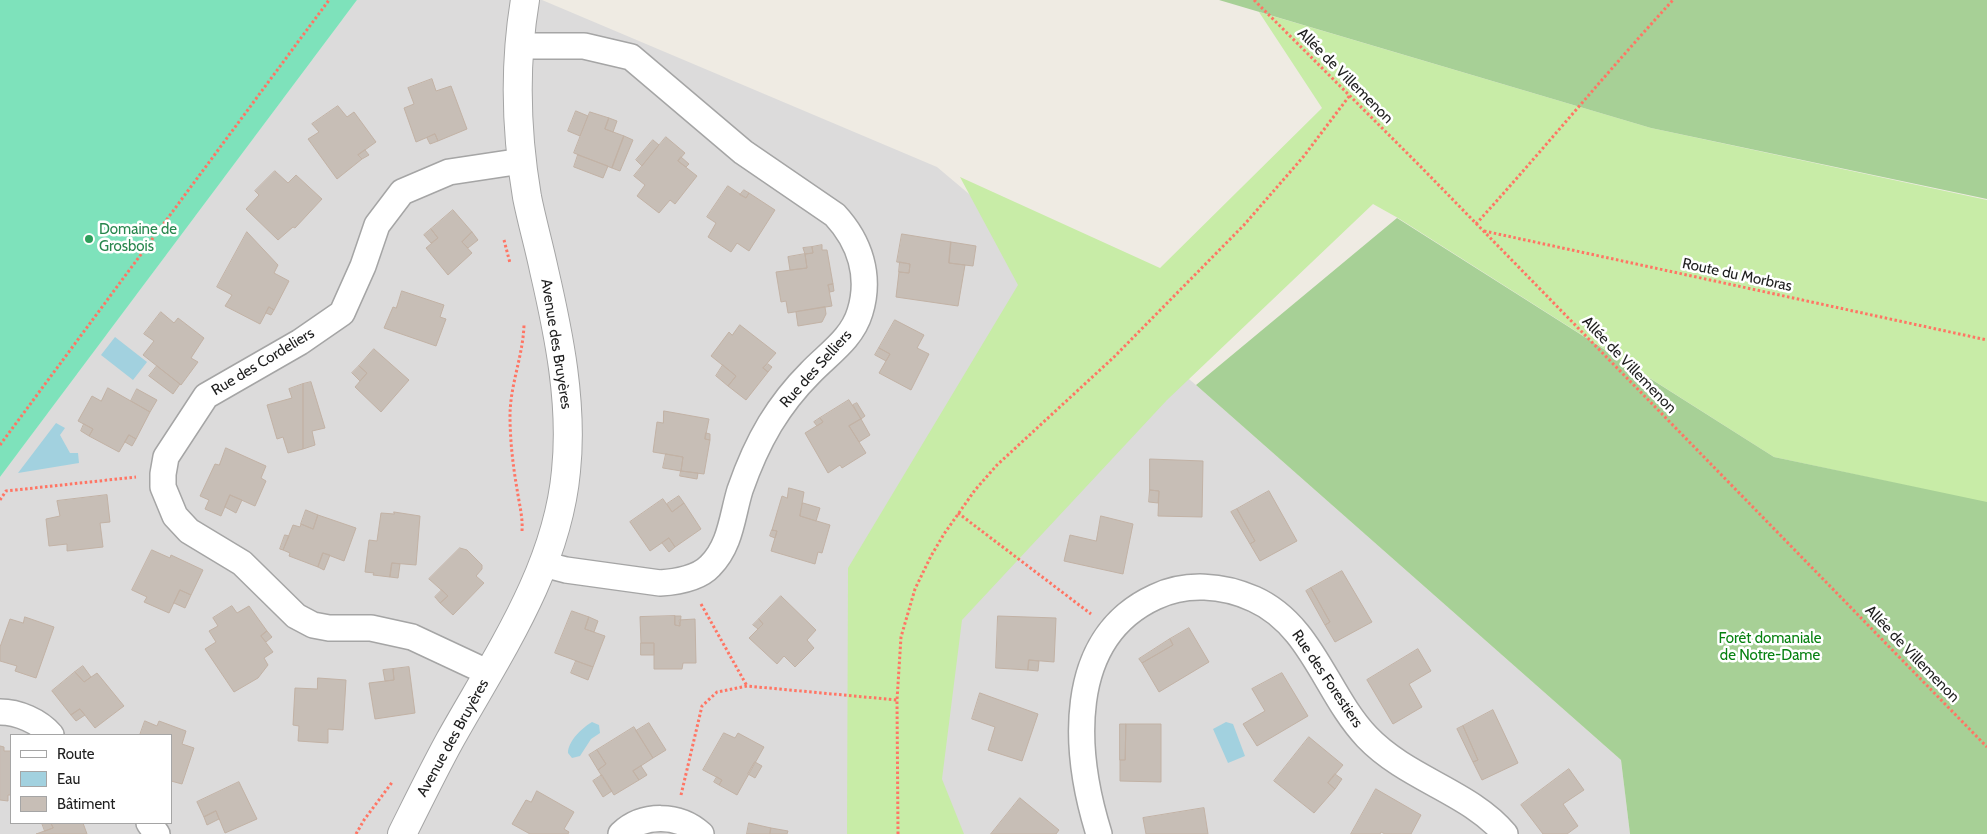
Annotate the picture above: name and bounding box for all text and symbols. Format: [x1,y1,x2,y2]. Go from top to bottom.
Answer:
street label: Allée de Villemenon [1293,24,1397,128]
place label: Domaine de Grosbois [99,221,177,256]
marker: Domaine de Grosbois [83,233,95,245]
street label: Route du Morbras [1680,255,1794,295]
street label: Avenue des Bruyères [537,278,575,410]
street label: Allée de Villemenon [1578,313,1680,417]
street label: Rue des Cordeliers [208,324,318,400]
street label: Rue des Selliers [776,326,856,412]
street label: Allée de Villemenon [1861,602,1963,706]
street label: Rue des Forestiers [1288,627,1366,731]
park label: Forêt domaniale de Notre-Dame [1719,630,1821,665]
street label: Avenue des Bruyères [413,676,493,800]
legend [10,734,172,824]
text: Route [57,745,95,763]
text: Eau [57,770,80,788]
text: Bâtiment [57,795,115,813]

